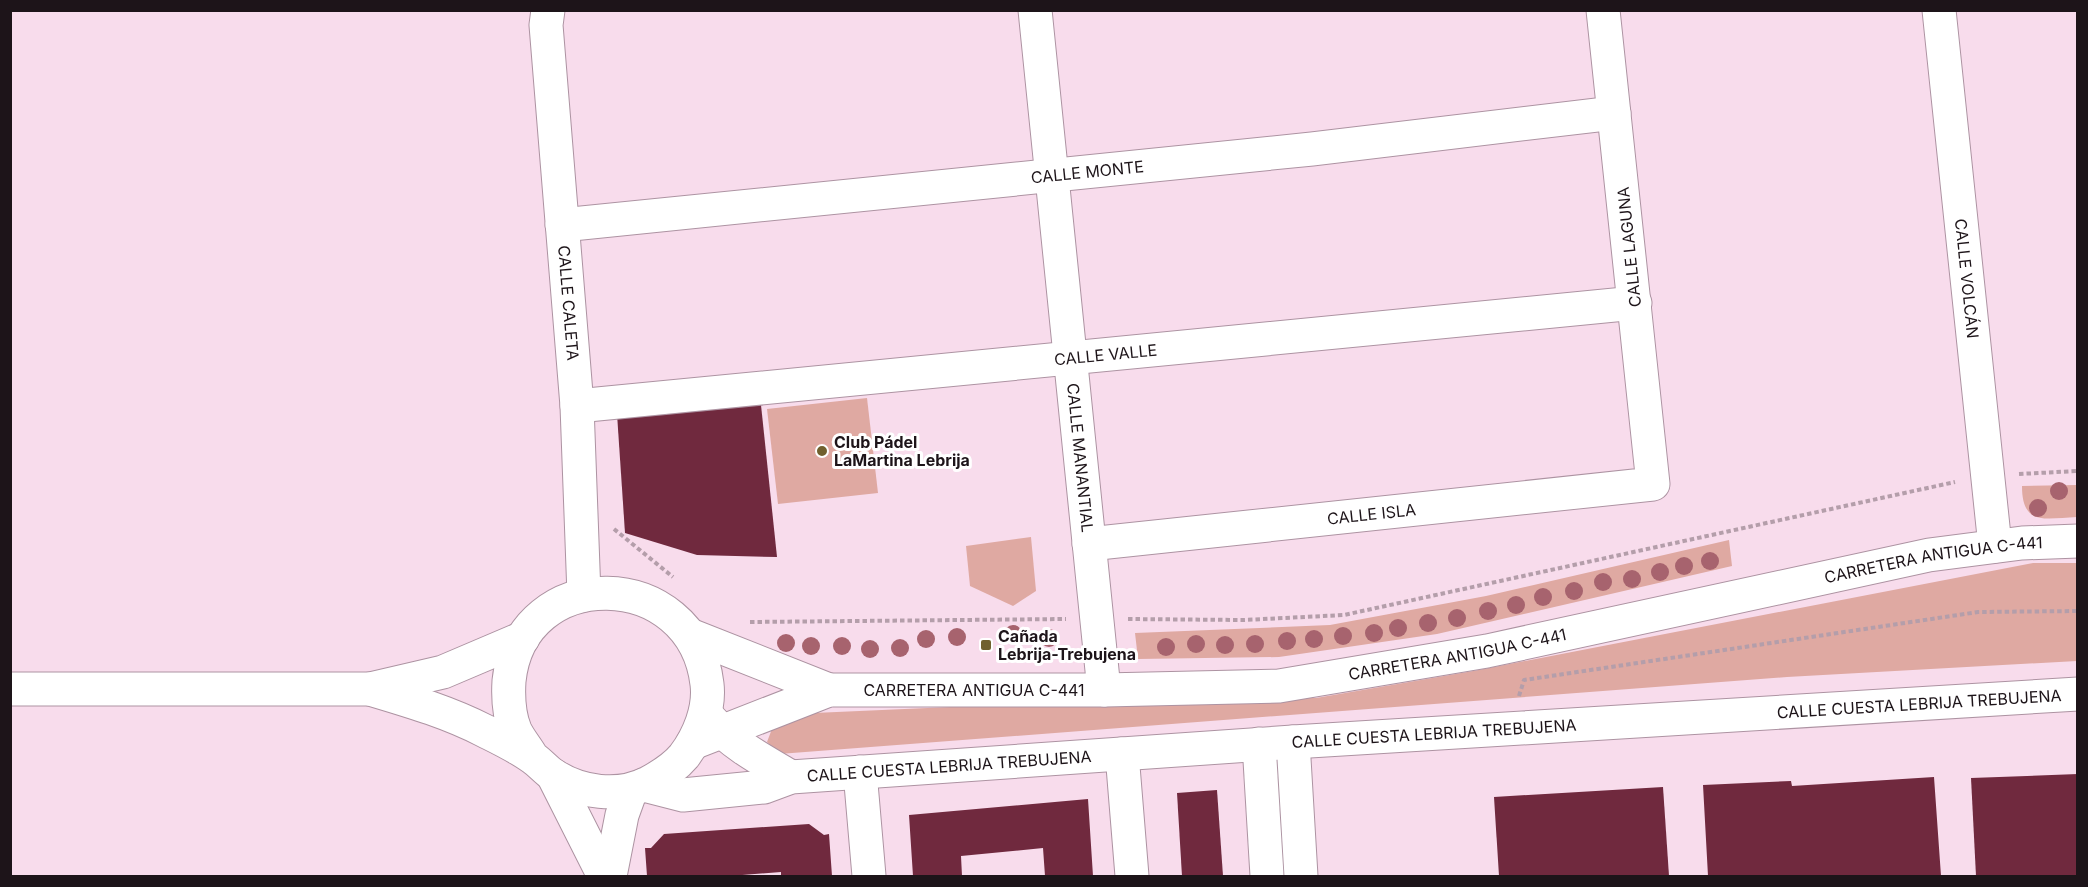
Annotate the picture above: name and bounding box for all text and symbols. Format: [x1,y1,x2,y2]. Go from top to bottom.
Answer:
street label: CALLE MONTE [1030,156,1145,187]
street label: CALLE LAGUNA [1613,186,1645,308]
street label: CALLE VOLCÁN [1951,218,1983,339]
street label: CALLE CALETA [554,244,583,361]
street label: CALLE VALLE [1053,340,1158,370]
street label: CALLE MANANTIAL [1063,382,1098,533]
place label: Club Pádel LaMartina Lebrija [834,432,970,470]
marker: Club Pádel LaMartina Lebrija [815,444,829,458]
street label: CALLE ISLA [1326,499,1417,529]
street label: CARRETERA ANTIGUA C-441 [1822,532,2043,587]
street label: CARRETERA ANTIGUA C-441 [1347,624,1568,684]
place label: Cañada Lebrija-Trebujena [998,626,1136,664]
marker: Cañada Lebrija-Trebujena [979,638,993,652]
street label: CARRETERA ANTIGUA C-441 [863,680,1085,700]
street label: CALLE CUESTA LEBRIJA TREBUJENA [1776,685,2062,722]
street label: CALLE CUESTA LEBRIJA TREBUJENA [1291,715,1577,752]
street label: CALLE CUESTA LEBRIJA TREBUJENA [806,746,1092,786]

